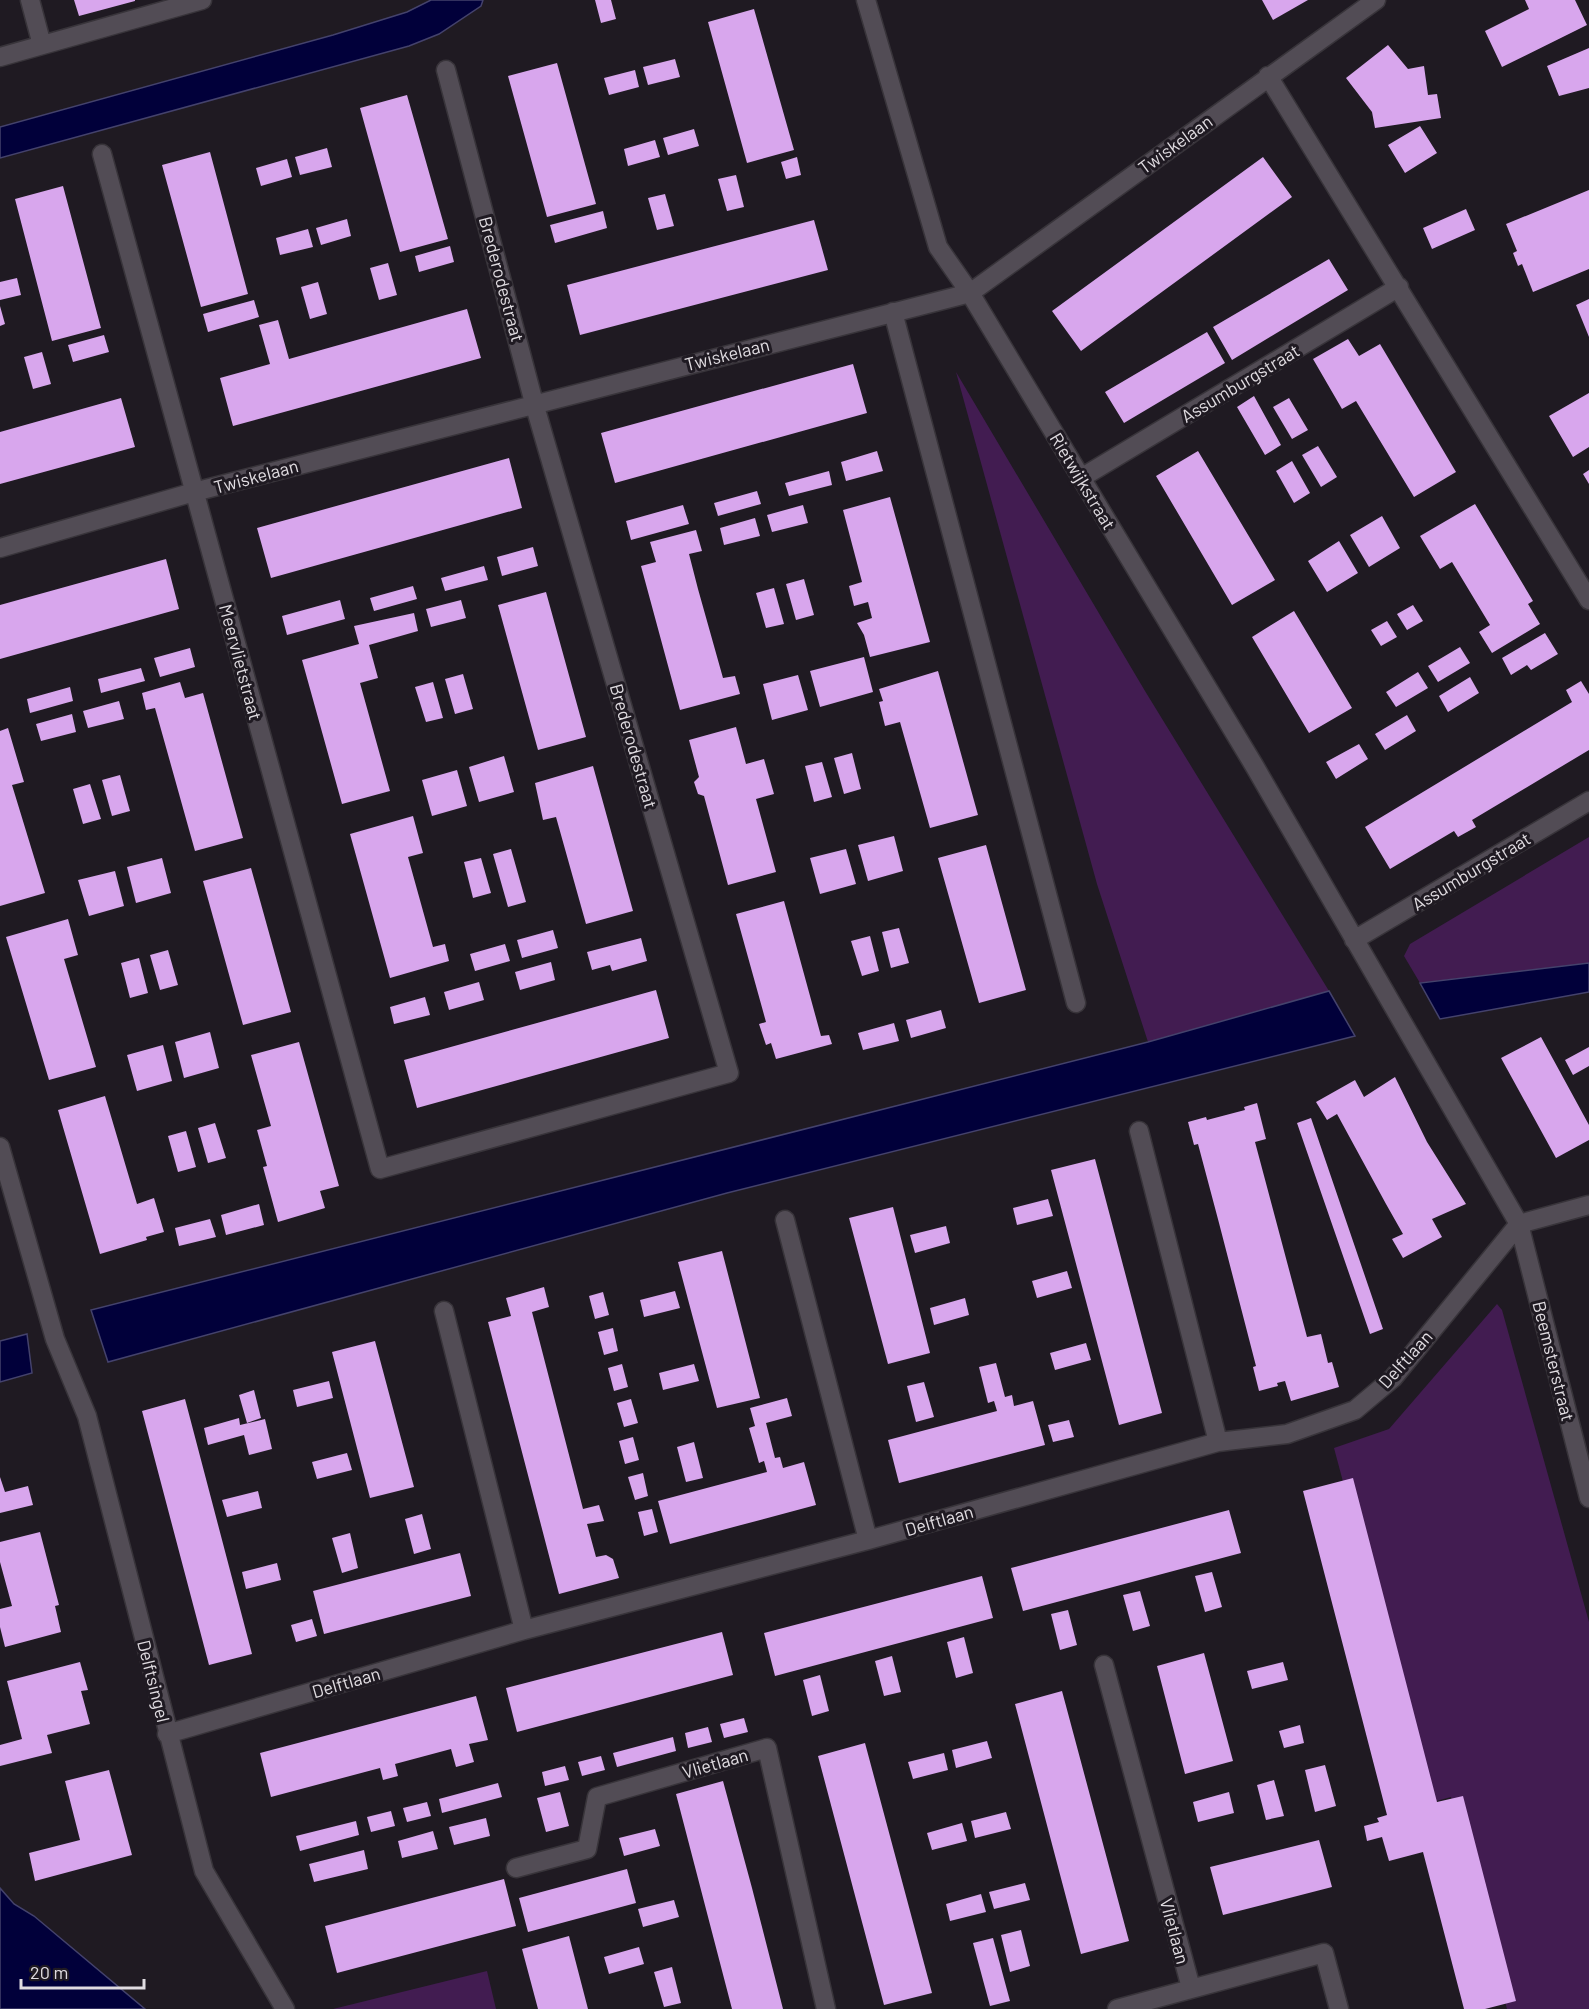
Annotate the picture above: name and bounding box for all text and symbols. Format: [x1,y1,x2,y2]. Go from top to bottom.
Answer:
street label: Twiskelaan [1134,110,1216,178]
street label: Brederodestraat [475,214,529,344]
street label: Twiskelaan [682,333,772,375]
street label: Assumburgstraat [1177,339,1303,427]
street label: Rietwijkstraat [1045,429,1121,533]
street label: Twiskelaan [211,454,301,498]
street label: Meervlietstraat [215,602,267,722]
street label: Brederodestraat [606,681,662,811]
street label: Assumburgstraat [1408,827,1534,915]
street label: Beemsterstraat [1528,1299,1580,1423]
street label: Delftlaan [1373,1326,1437,1392]
street label: Delftlaan [902,1500,976,1540]
street label: Delftsingel [133,1638,175,1724]
street label: Delftlaan [309,1662,383,1702]
street label: Vlietlaan [679,1743,751,1783]
street label: Vlietlaan [1156,1896,1194,1966]
scale bar [21,1952,144,1990]
text: 20 m [30,1961,68,1983]

